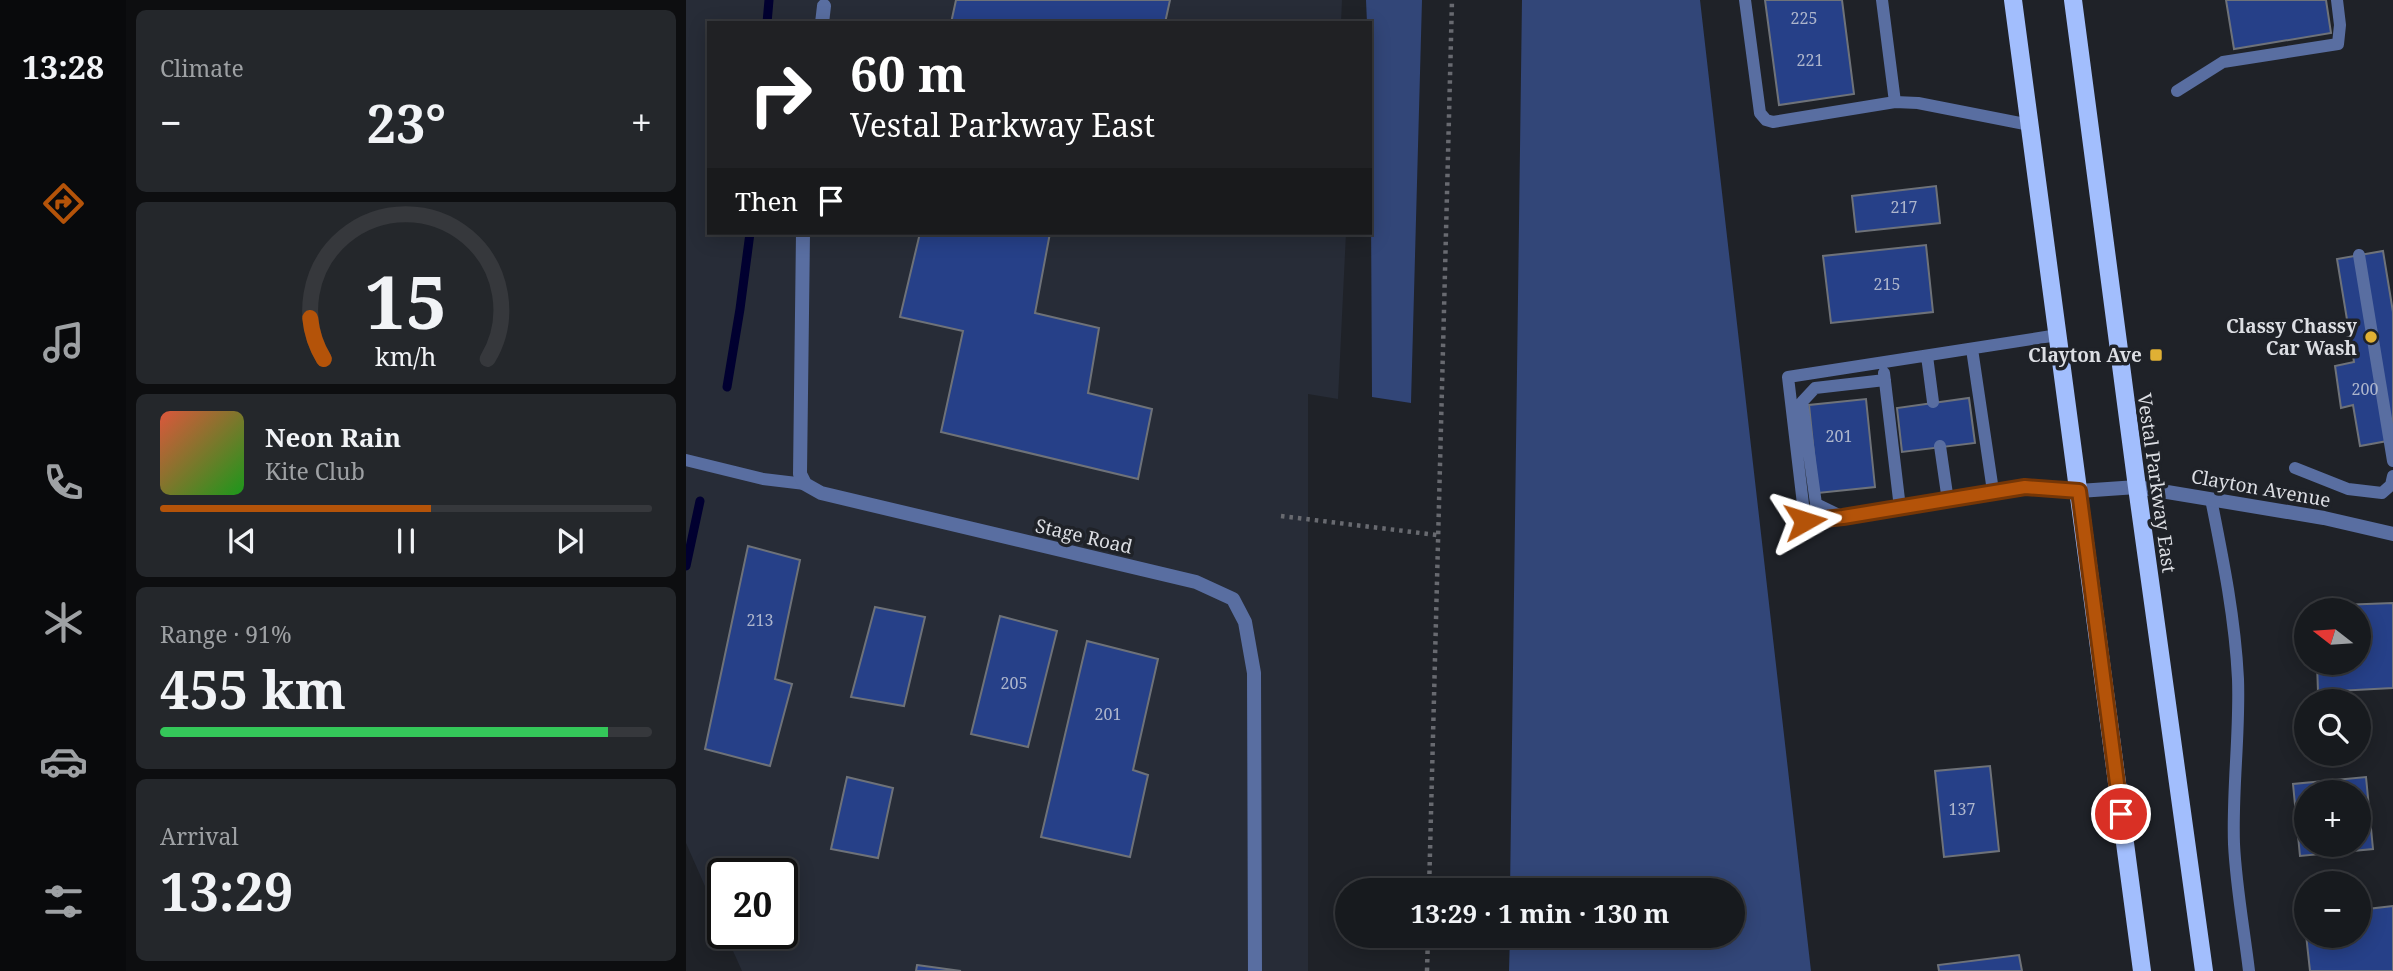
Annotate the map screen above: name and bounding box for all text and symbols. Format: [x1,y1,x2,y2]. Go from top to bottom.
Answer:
house number: 225 [1791,7,1817,29]
text: 60 m [850,40,966,106]
text: 13:28 [22,45,104,88]
icon: right [735,49,826,140]
house number: 221 [1797,49,1823,71]
text: Climate [160,52,244,84]
text: 23° [367,87,446,158]
text: − [160,96,182,148]
text: + [631,96,652,148]
text: Vestal Parkway East [850,103,1155,146]
icon: directions [39,179,88,228]
icon: arrive [812,182,850,220]
text: Then [735,183,798,219]
house number: 217 [1891,196,1917,218]
text: 15 [365,252,447,351]
house number: 215 [1874,273,1900,295]
place label: Classy Chassy Car Wash [2226,313,2357,361]
icon: music [39,318,88,367]
marker: Classy Chassy Car Wash [2363,329,2379,345]
text: km/h [375,339,437,373]
place label: Clayton Ave [2028,342,2142,368]
marker: Clayton Ave [2148,347,2164,363]
house number: 200 [2352,378,2378,400]
street label: Vestal Parkway East [2132,392,2183,575]
text: Neon Rain [265,419,401,455]
house number: 201 [1826,425,1852,447]
text: Kite Club [265,455,365,487]
icon: phone [39,458,88,507]
street label: Clayton Avenue [2189,463,2333,513]
position arrow [1768,484,1842,558]
street label: Stage Road [1033,512,1135,560]
icon: previous [223,522,261,560]
icon: pause [387,522,425,560]
icon: next [551,522,589,560]
icon: climate [39,598,88,647]
north arrow [2294,598,2371,676]
map controls [2294,598,2371,948]
house number: 213 [747,609,773,631]
text: Range · 91% [160,618,292,650]
text: 455 km [160,653,346,724]
house number: 205 [1001,672,1027,694]
button: search [2294,689,2371,766]
house number: 201 [1095,703,1121,725]
icon: car [39,737,88,786]
button: + [2294,780,2371,857]
pin [2091,784,2151,844]
icon: arrive [2102,795,2140,833]
house number: 137 [1949,798,1975,820]
text: Arrival [160,820,239,852]
text: 13:29 [160,855,293,926]
speed limit sign: 20 [707,858,798,949]
button: − [2294,871,2371,948]
icon: filters [39,877,88,926]
text: 13:29 · 1 min · 130 m [1410,895,1670,931]

